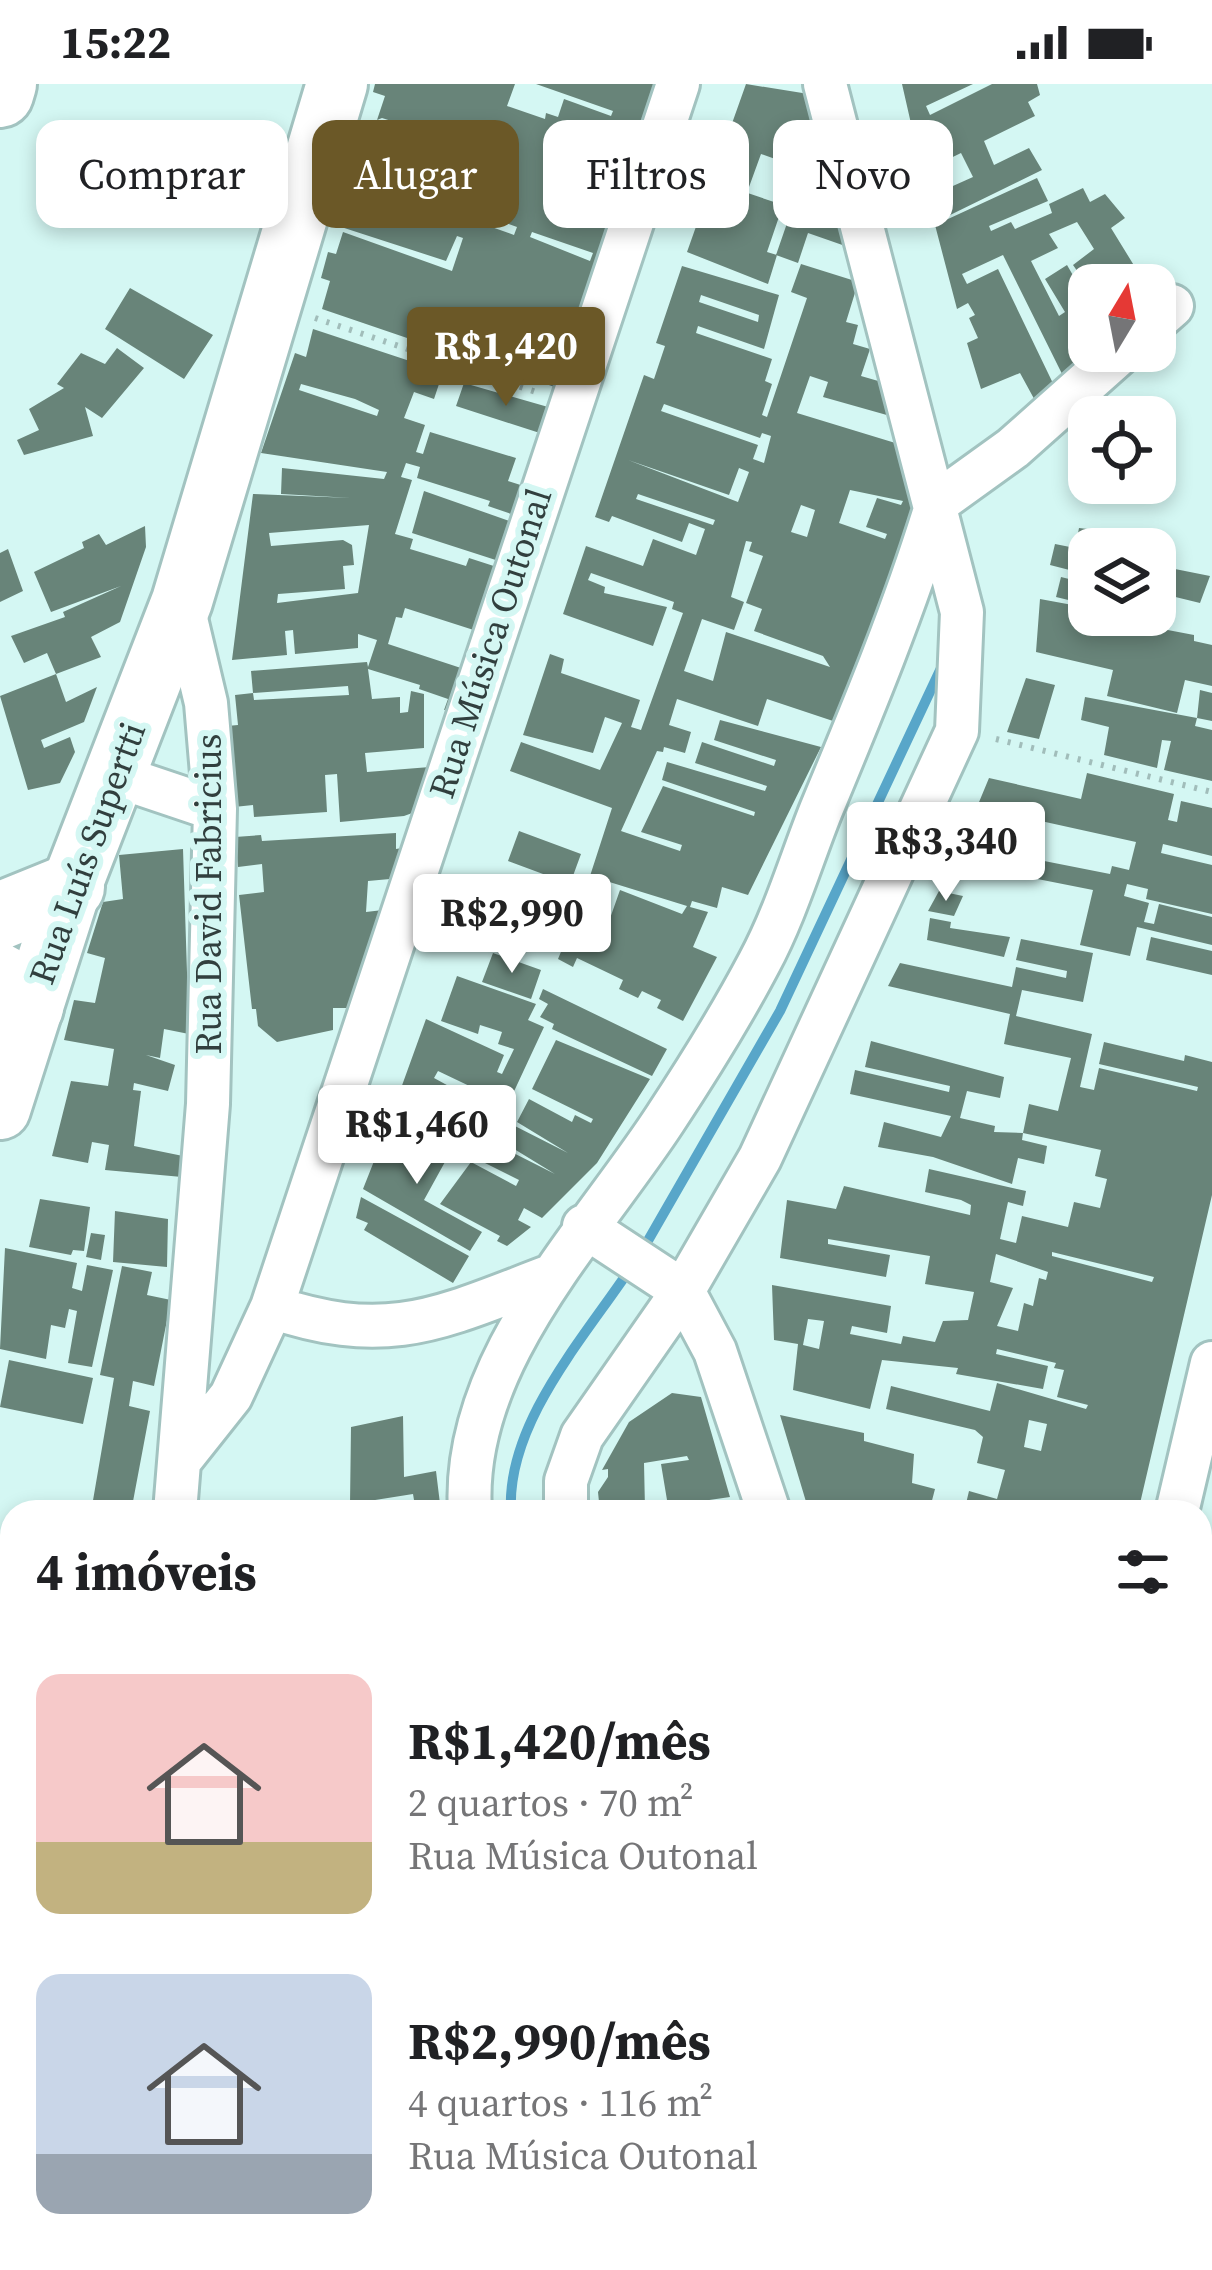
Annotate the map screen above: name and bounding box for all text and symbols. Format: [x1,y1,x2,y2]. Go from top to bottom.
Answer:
text: 15:22 [60,11,171,73]
chip: Comprar [36,120,288,228]
chip: Alugar [312,120,519,228]
chip: Filtros [543,120,749,228]
chip: Novo [773,120,953,228]
north arrow [1068,264,1176,372]
map controls [1068,264,1176,636]
pin: R$1,420 [395,307,617,409]
text: R$1,420 [434,319,578,372]
button: locate [1068,396,1176,504]
street label: Rua Música Outonal [417,482,563,804]
button: layers [1068,528,1176,636]
street label: Rua Luís Supertti [17,715,157,991]
street label: Rua David Fabricius [184,734,233,1054]
pin: R$3,340 [835,802,1057,904]
text: R$3,340 [874,814,1018,867]
pin: R$2,990 [401,874,623,976]
text: R$2,990 [440,886,584,939]
pin: R$1,460 [306,1085,528,1187]
text: R$1,460 [345,1097,489,1150]
text: 4 imóveis [36,1537,257,1607]
icon: filters [1110,1539,1176,1605]
text: R$1,420/mês [408,1706,711,1776]
icon: home [132,1722,276,1866]
text: 2 quartos · 70 m² [408,1776,694,1829]
text: Rua Música Outonal [408,1829,758,1882]
text: R$2,990/mês [408,2006,711,2076]
icon: home [132,2022,276,2166]
text: 4 quartos · 116 m² [408,2076,713,2129]
text: Rua Música Outonal [408,2129,758,2182]

